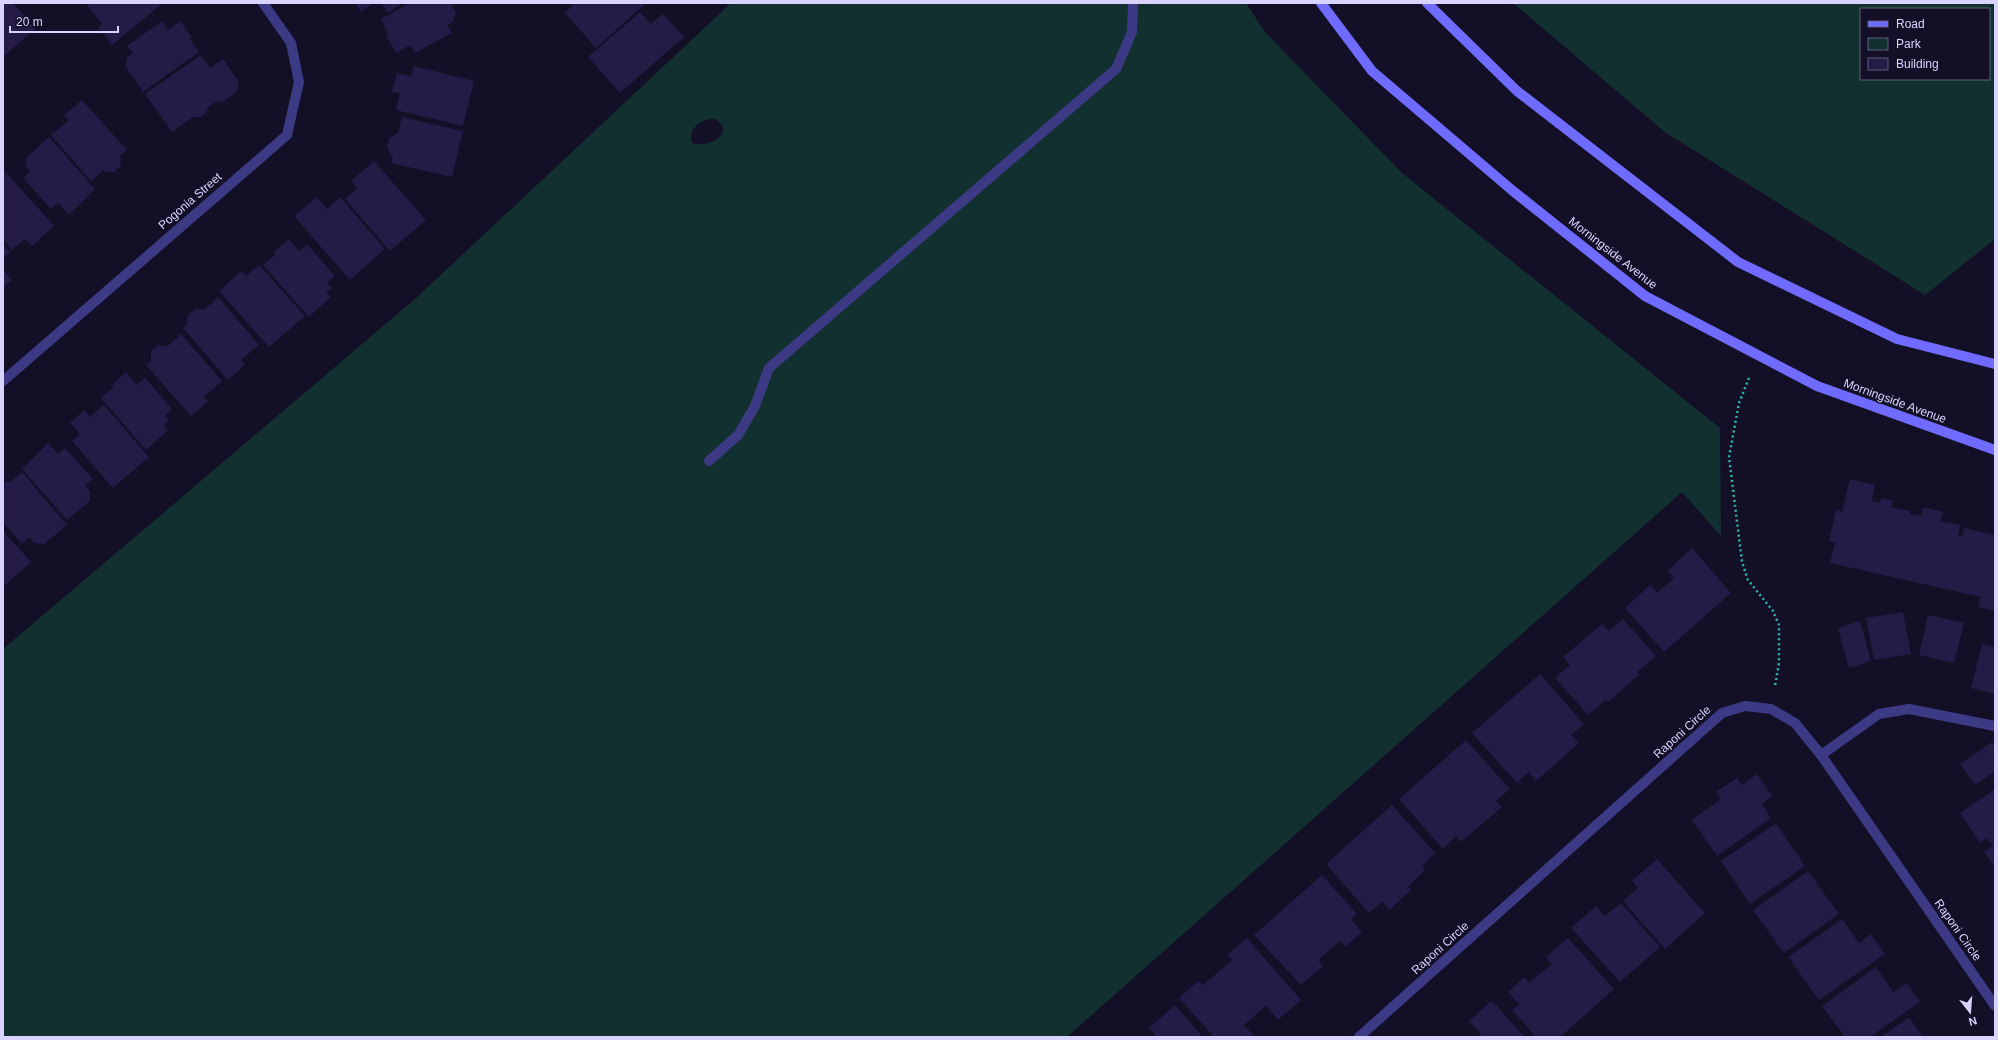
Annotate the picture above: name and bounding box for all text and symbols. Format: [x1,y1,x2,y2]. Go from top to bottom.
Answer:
scale bar [10,8,118,34]
legend [1860,8,1990,80]
text: 20 m [16,15,43,29]
text: Road [1896,17,1925,31]
text: Park [1896,37,1922,51]
text: Building [1896,57,1939,71]
street label: Pogonia Street [155,169,225,232]
street label: Morningside Avenue [1566,214,1660,292]
street label: Morningside Avenue [1842,376,1949,426]
street label: Raponi Circle [1651,702,1714,761]
street label: Raponi Circle [1932,896,1985,964]
street label: Raponi Circle [1409,918,1472,977]
north arrow [1950,992,1990,1032]
text: N [1967,1015,1978,1028]

